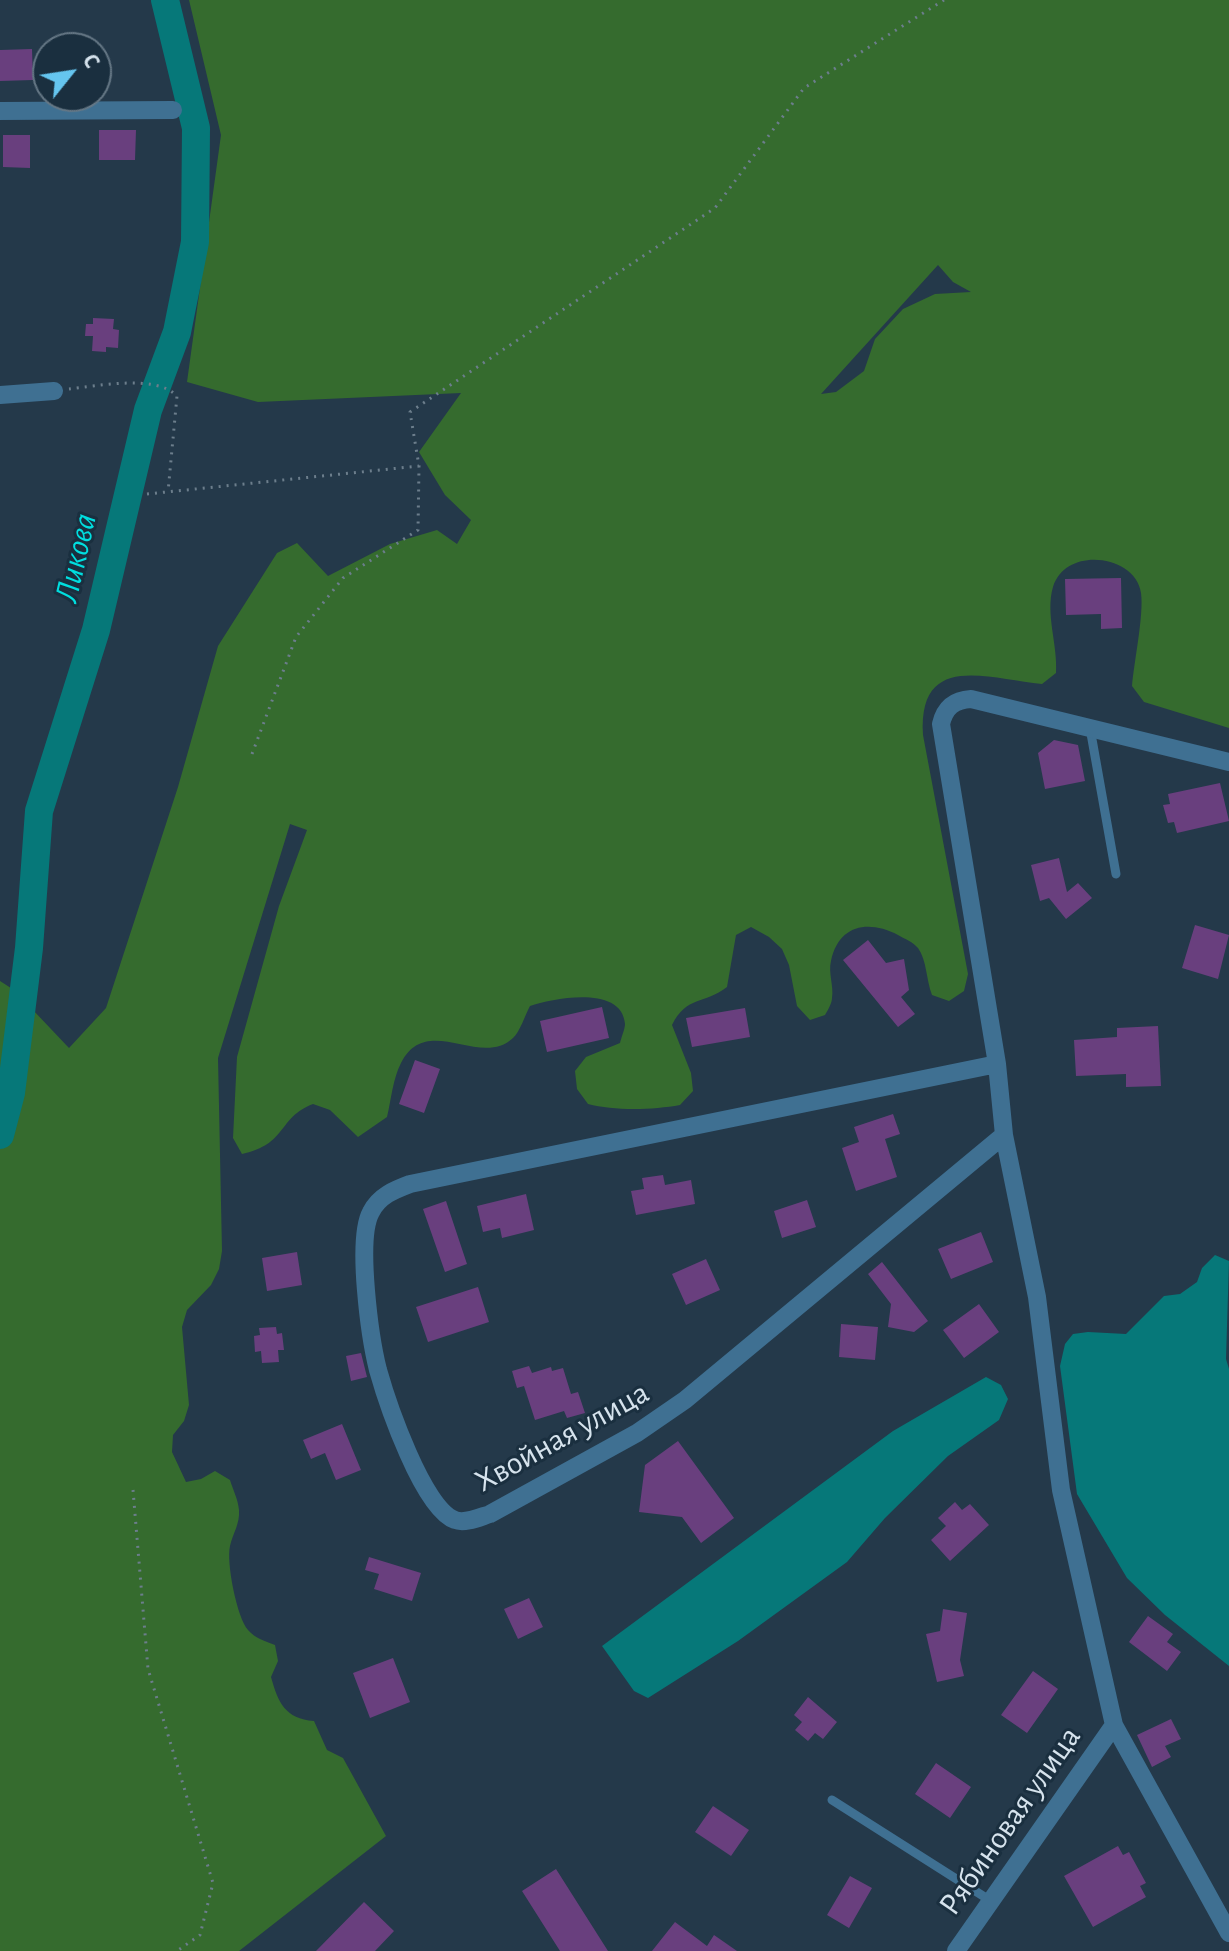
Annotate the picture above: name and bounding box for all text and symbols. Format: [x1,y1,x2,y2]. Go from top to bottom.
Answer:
north arrow [32,32,112,112]
text: С [78,50,104,72]
water label: Ликова [46,509,106,607]
street label: Хвойная улица [468,1373,656,1501]
street label: Рябиновая улица [931,1719,1089,1923]

